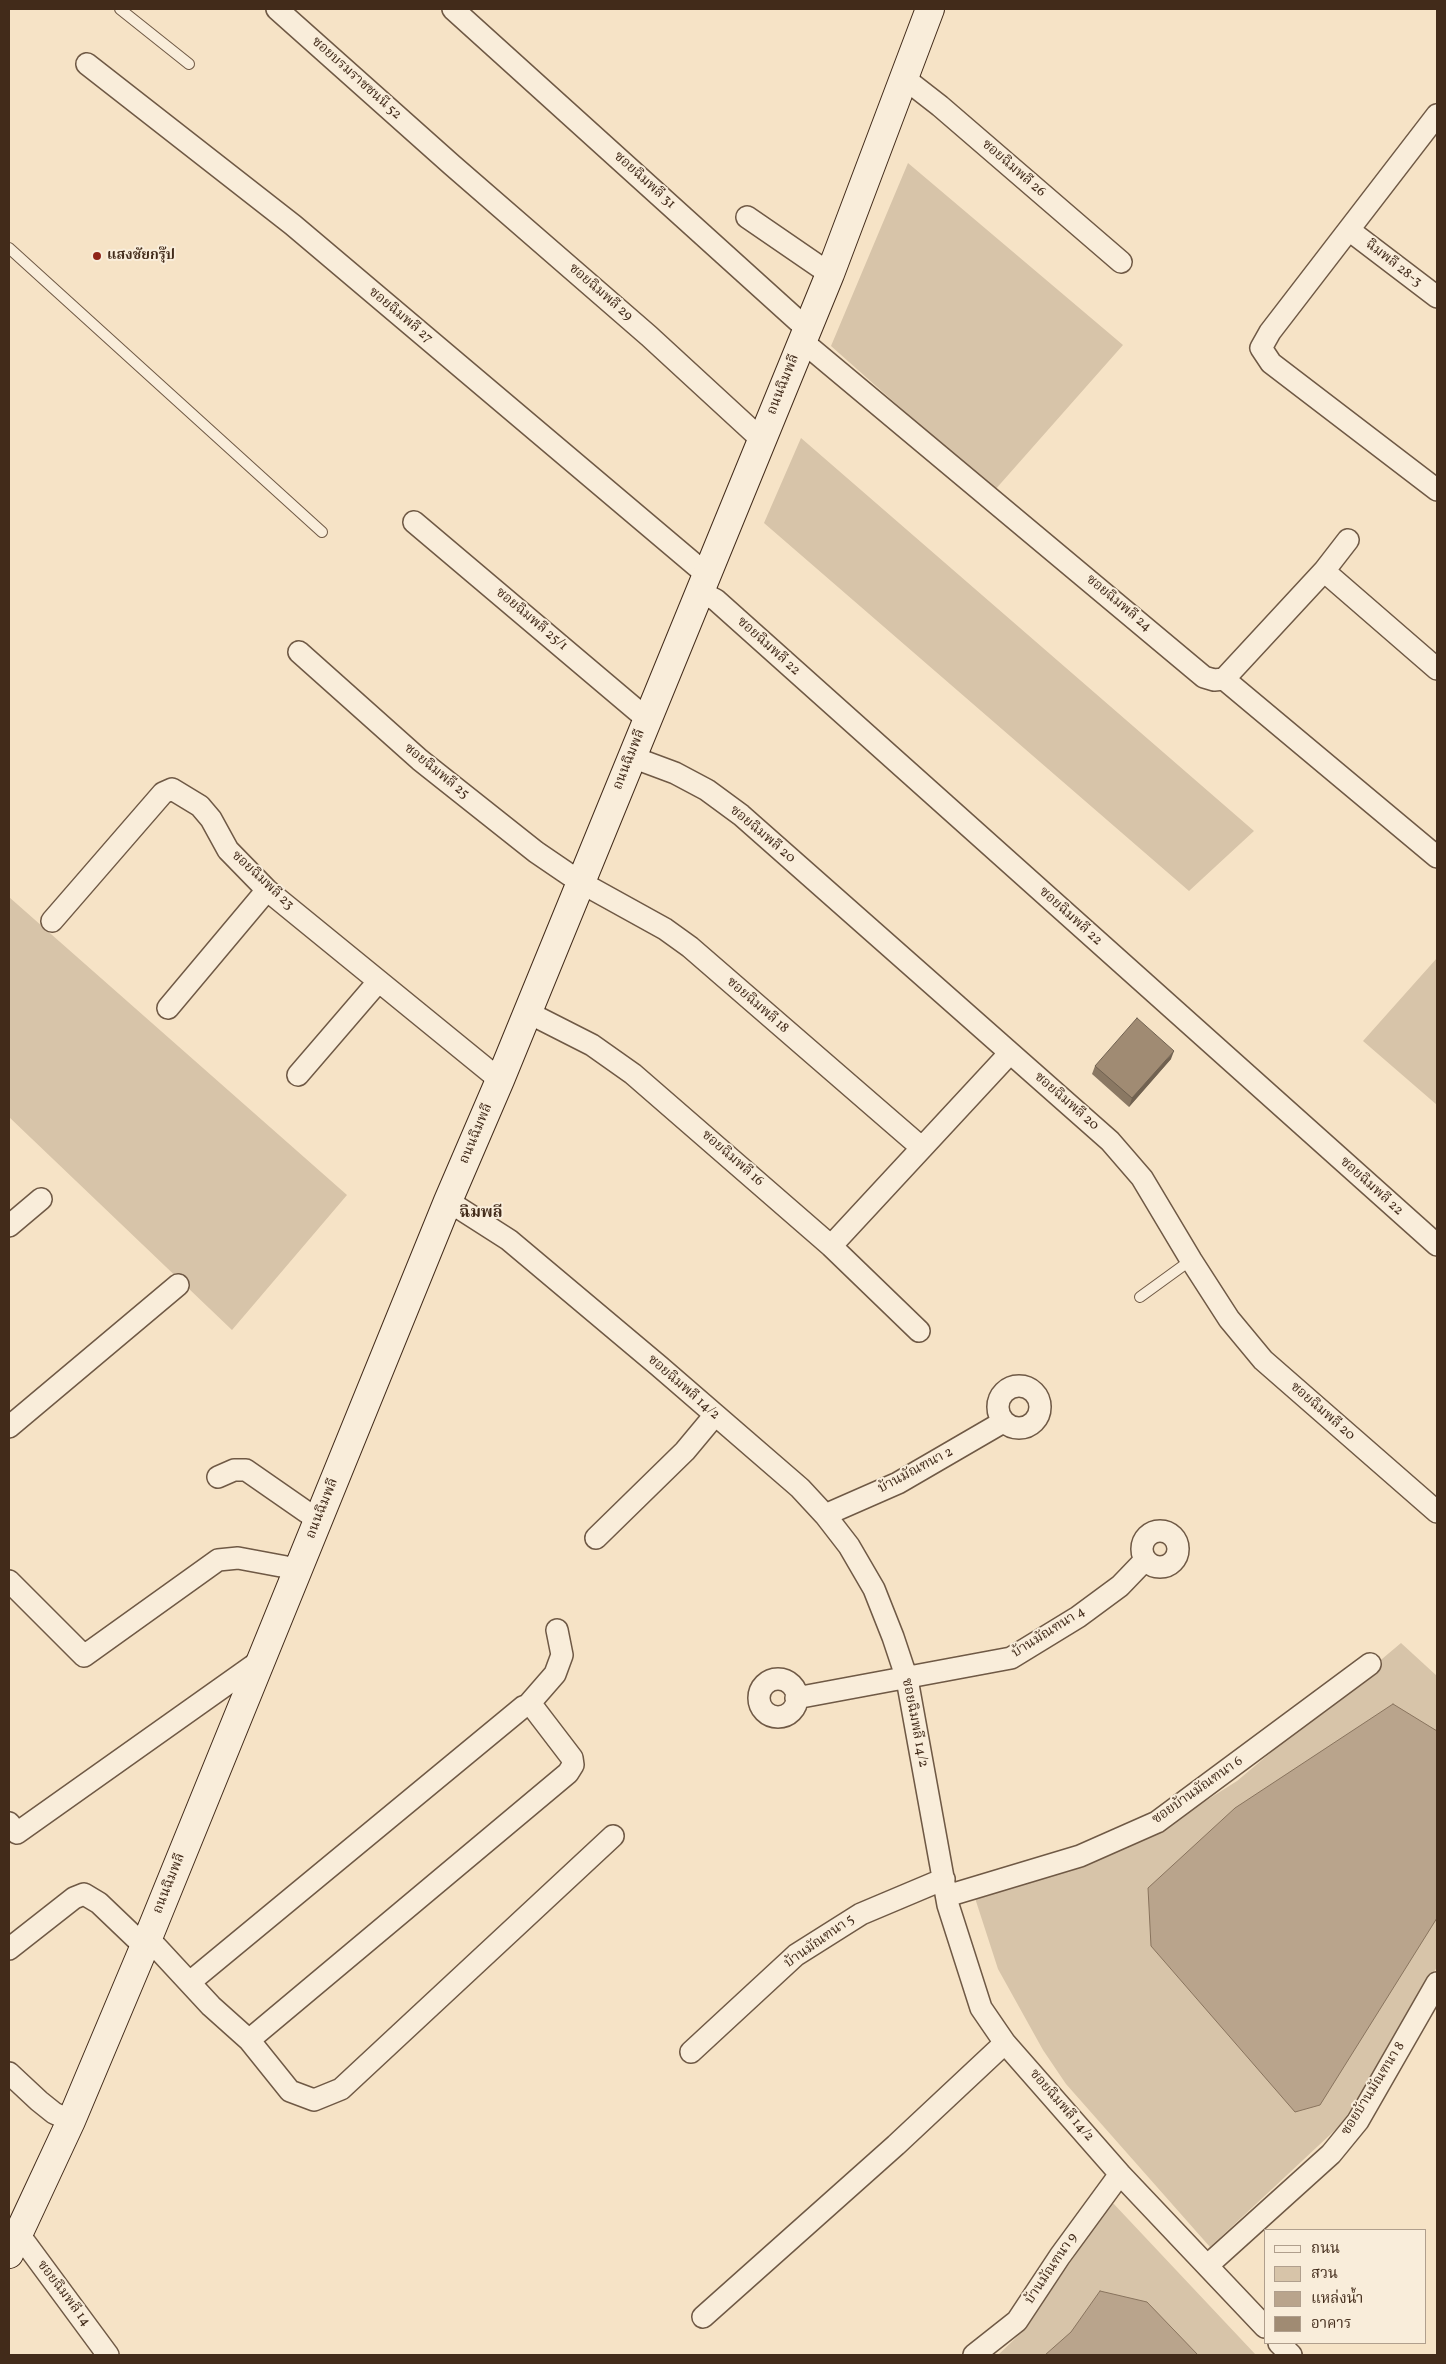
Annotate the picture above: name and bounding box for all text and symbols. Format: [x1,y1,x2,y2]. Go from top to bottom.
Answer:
street label: ซอยบรมราชชนนี 52 [307,34,405,124]
street label: ซอยฉิมพลี 26 [978,137,1048,201]
street label: ซอยฉิมพลี 31 [610,149,678,213]
street label: ฉิมพลี 28-3 [1361,237,1425,291]
place label: แสงชัยกรุ๊ป [107,248,175,264]
marker: แสงชัยกรุ๊ป [91,250,103,262]
street label: ซอยฉิมพลี 29 [565,261,635,325]
street label: ซอยฉิมพลี 27 [364,284,436,348]
street label: ถนนฉิมพลี [764,352,804,418]
street label: ซอยฉิมพลี 24 [1082,572,1154,636]
street label: ซอยฉิมพลี 25/1 [491,585,571,655]
street label: ซอยฉิมพลี 22 [733,614,803,680]
street label: ถนนฉิมพลี [610,727,650,793]
street label: ซอยฉิมพลี 25 [400,741,472,803]
street label: ซอยฉิมพลี 20 [726,803,798,867]
street label: ซอยฉิมพลี 23 [227,848,297,914]
street label: ซอยฉิมพลี 22 [1035,884,1105,950]
street label: ซอยฉิมพลี 18 [722,974,792,1038]
street label: ซอยฉิมพลี 20 [1030,1069,1102,1135]
street label: ถนนฉิมพลี [457,1101,497,1167]
street label: ซอยฉิมพลี 16 [697,1127,767,1191]
street label: ซอยฉิมพลี 22 [1336,1154,1406,1220]
district label: ฉิมพลี [459,1204,503,1224]
street label: ซอยฉิมพลี 14/2 [643,1352,723,1424]
street label: ซอยฉิมพลี 20 [1286,1379,1358,1445]
street label: บ้านมัณฑนา 2 [876,1444,956,1498]
street label: ถนนฉิมพลี [303,1476,343,1542]
street label: บ้านมัณฑนา 4 [1009,1604,1089,1662]
street label: ซอยฉิมพลี 14/2 [897,1677,931,1769]
street label: ซอยบ้านมัณฑนา 6 [1149,1753,1247,1829]
street label: ถนนฉิมพลี [150,1851,190,1917]
street label: บ้านมัณฑนา 5 [782,1912,858,1972]
street label: ซอยบ้านมัณฑนา 8 [1339,2039,1409,2139]
street label: ซอยฉิมพลี 14/2 [1025,2066,1097,2146]
legend [1264,2229,1426,2344]
street label: บ้านมัณฑนา 9 [1022,2230,1082,2308]
text: ถนน [1311,2239,1340,2260]
street label: ซอยฉิมพลี 14 [33,2258,93,2330]
text: สวน [1311,2264,1338,2285]
text: แหล่งน้ำ [1311,2289,1363,2310]
text: อาคาร [1311,2314,1351,2335]

